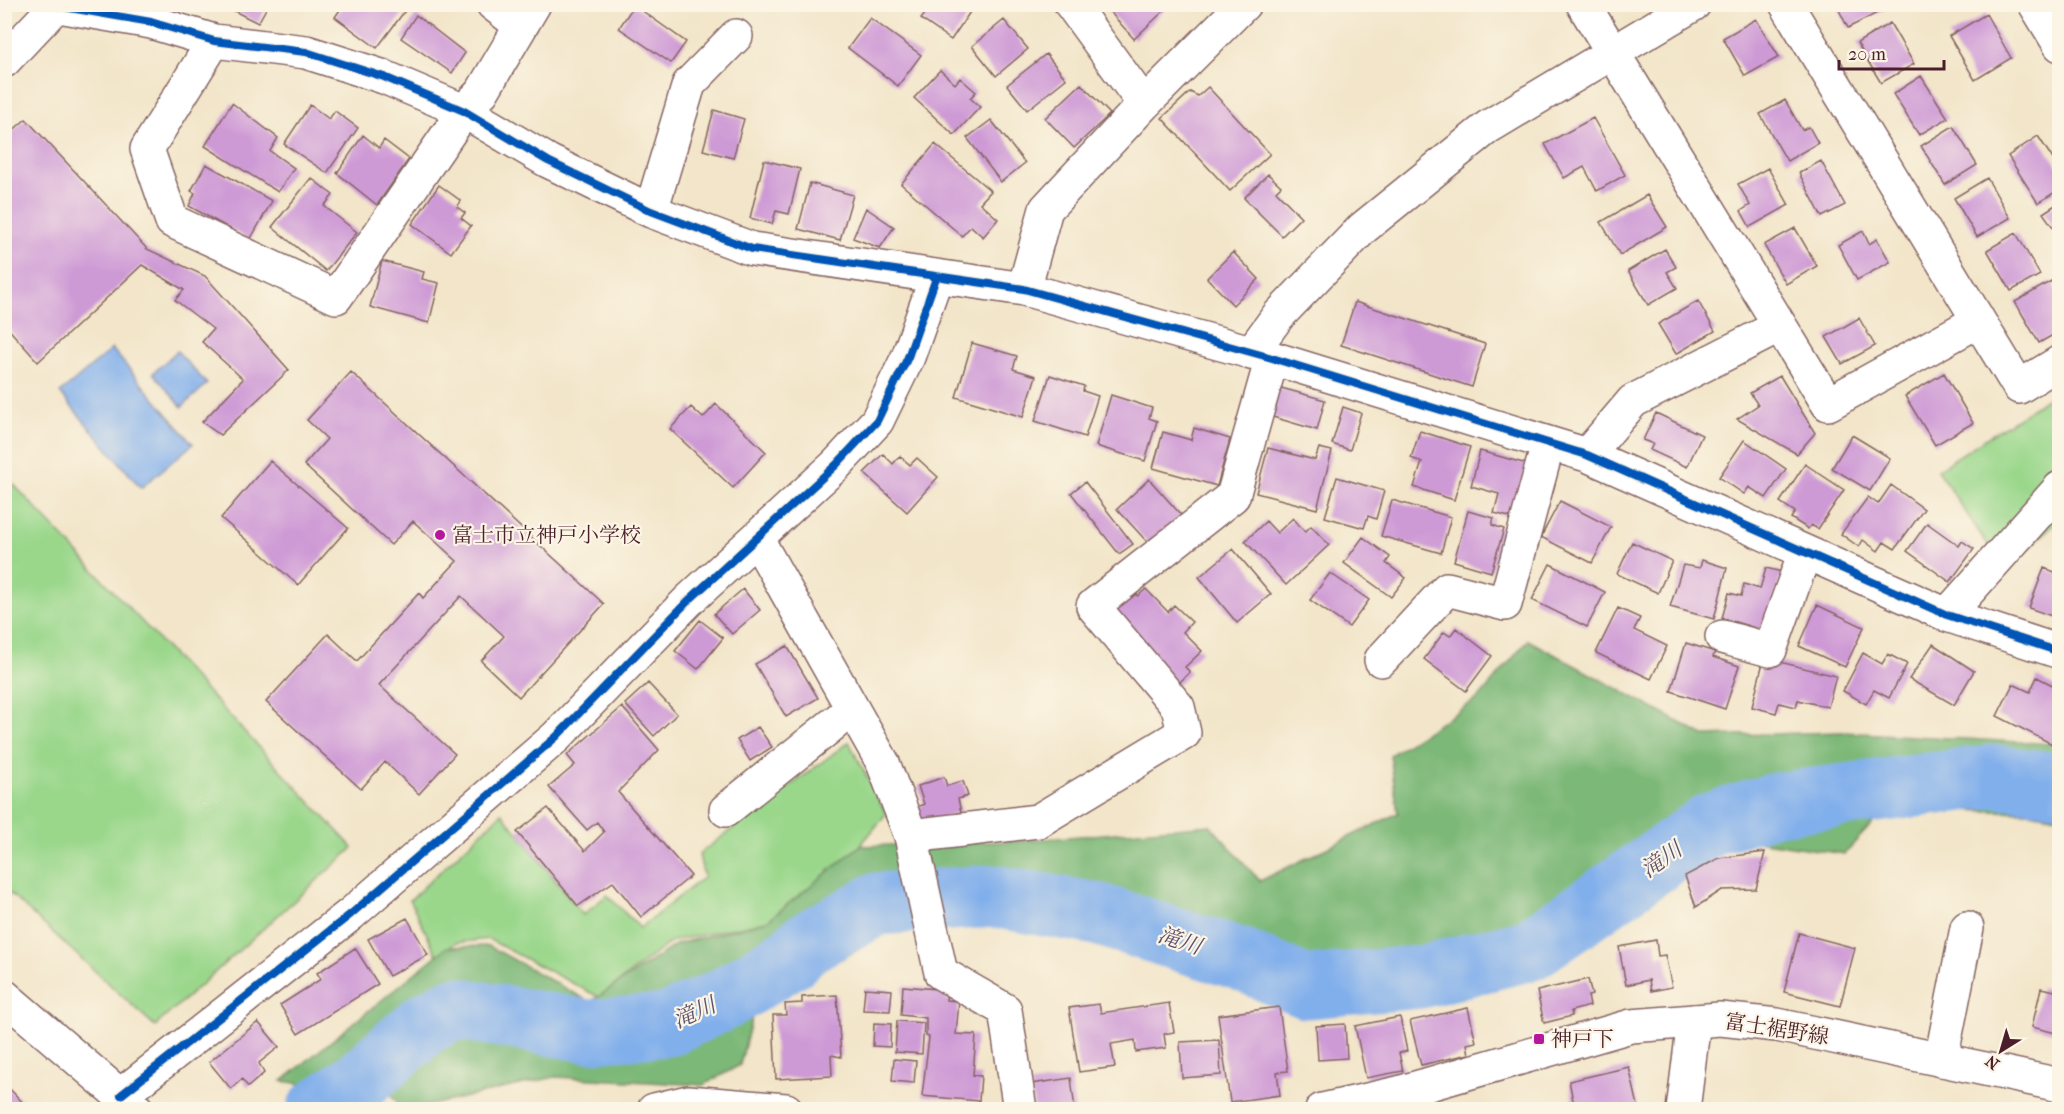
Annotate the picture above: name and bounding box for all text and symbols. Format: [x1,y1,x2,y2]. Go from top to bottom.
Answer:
scale bar [1839,33,1944,71]
text: 20 m [1848,44,1886,65]
place label: 富士市立神戸小学校 [452,523,641,547]
marker: 富士市立神戸小学校 [433,528,447,542]
water label: 滝川 [1636,835,1689,883]
water label: 滝川 [1155,922,1207,961]
water label: 滝川 [669,991,722,1034]
street label: 富士裾野線 [1723,1009,1831,1049]
north arrow [1971,1021,2031,1081]
place label: 神戸下 [1551,1027,1614,1051]
marker: 神戸下 [1532,1032,1546,1046]
text: N [1981,1051,2003,1074]

